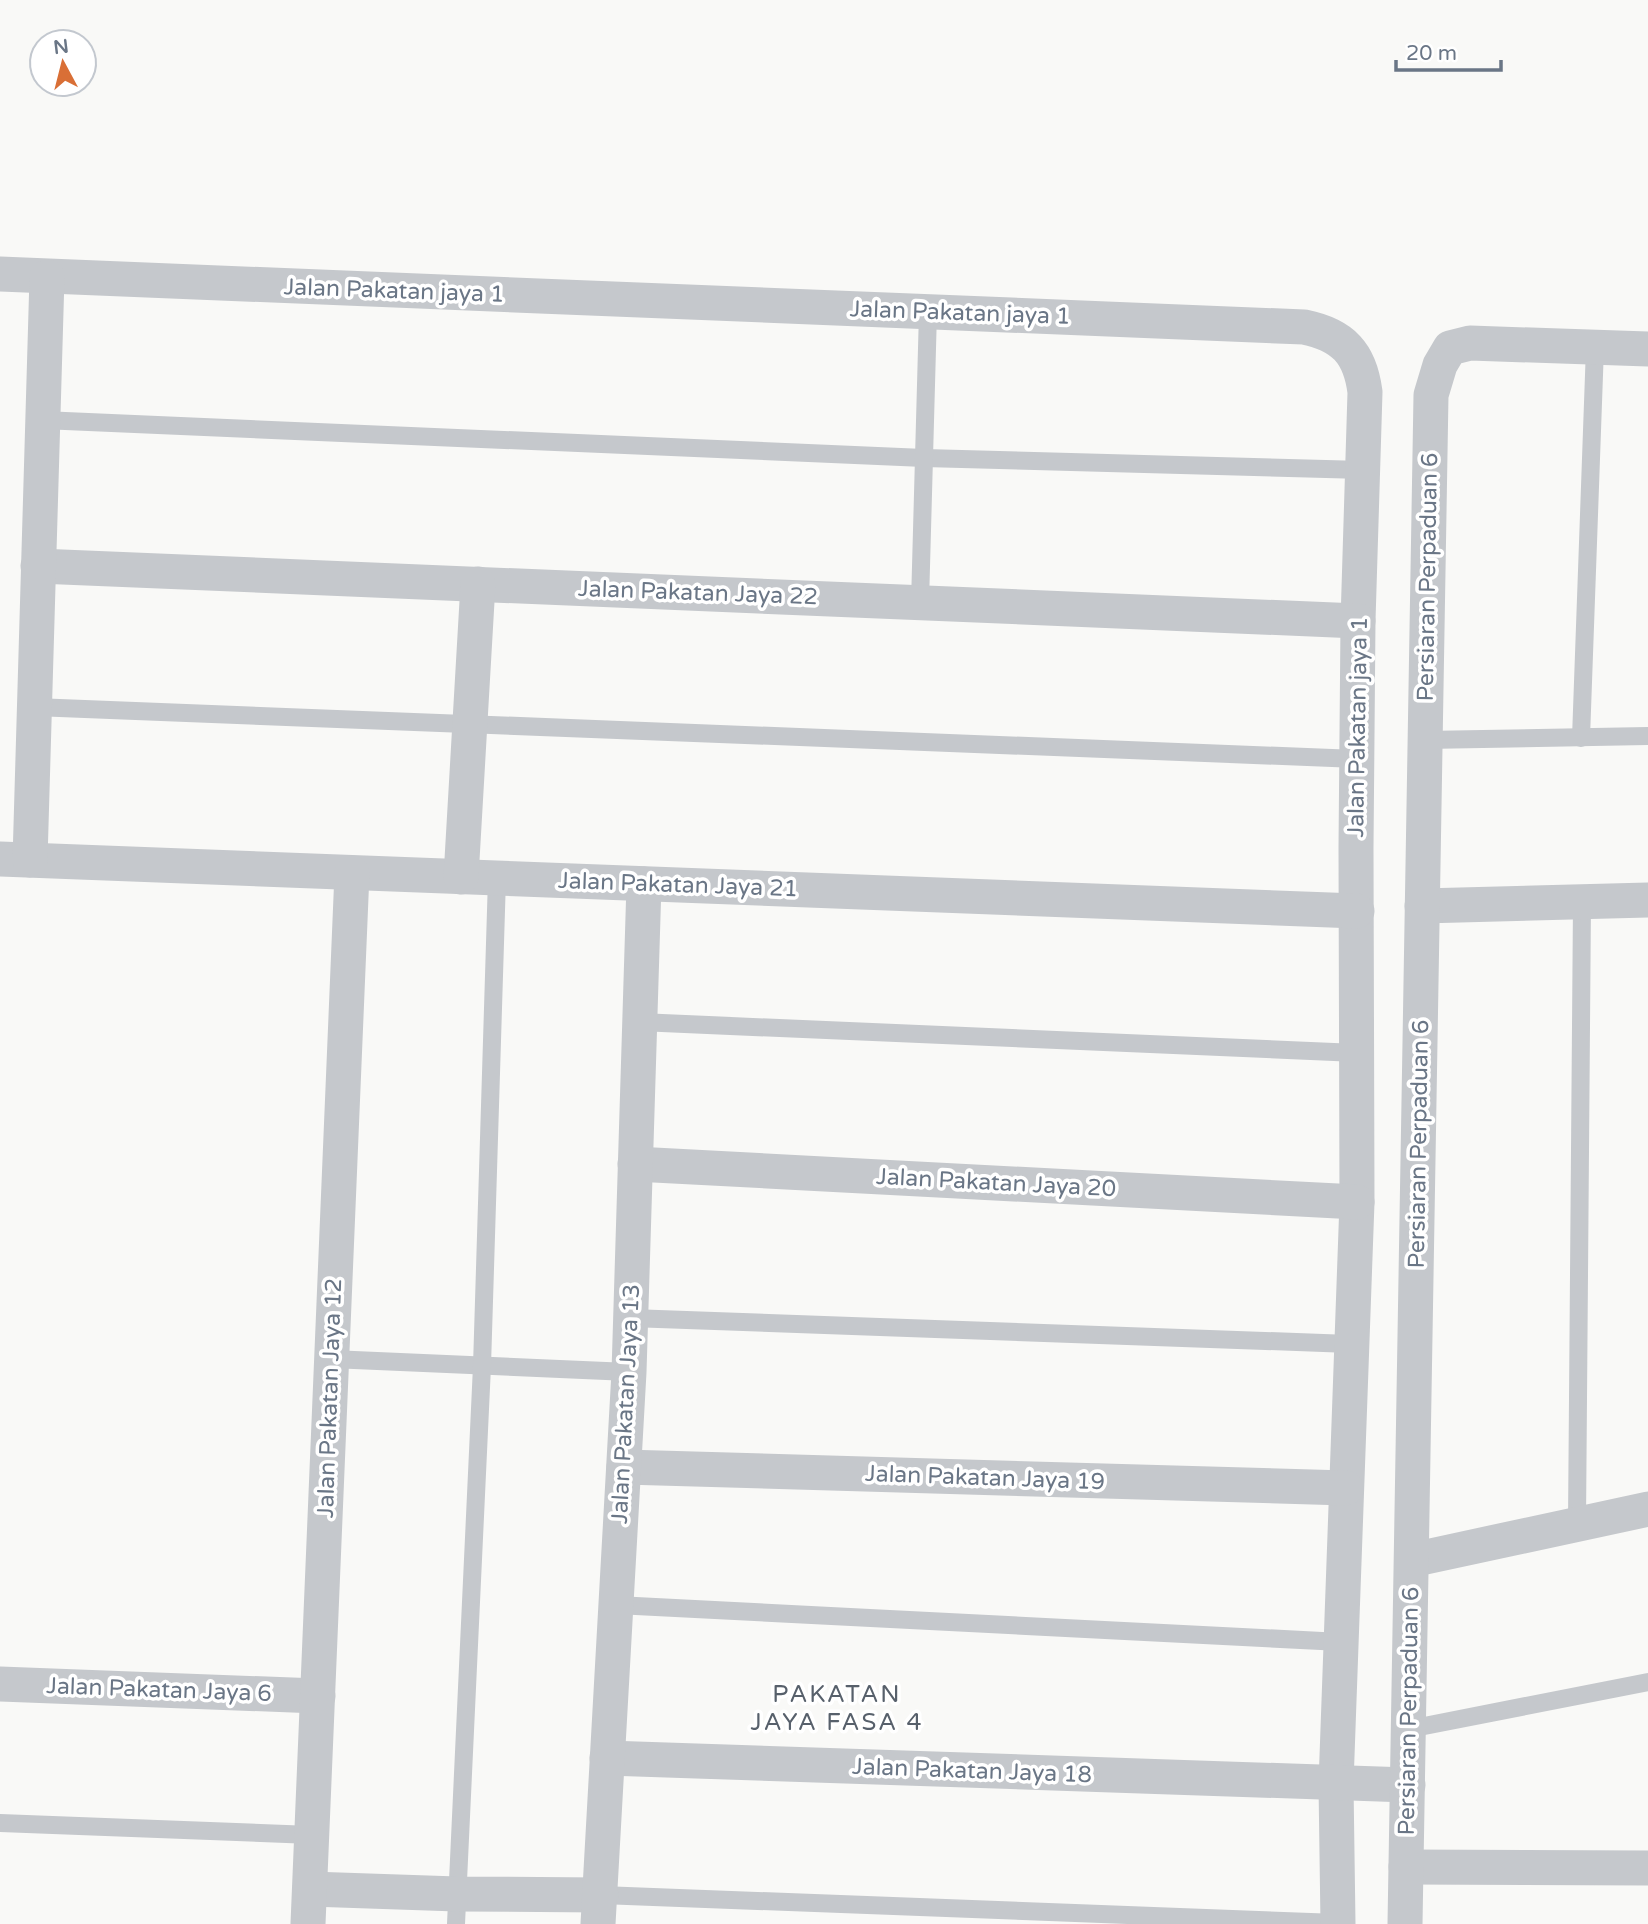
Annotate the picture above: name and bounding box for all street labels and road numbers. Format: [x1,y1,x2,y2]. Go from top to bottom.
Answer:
street label: Jalan Pakatan jaya 1 [283,273,505,309]
street label: Jalan Pakatan jaya 1 [849,295,1071,331]
street label: Persiaran Perpaduan 6 [1412,452,1444,702]
street label: Jalan Pakatan Jaya 22 [577,575,819,611]
street label: Jalan Pakatan jaya 1 [1342,616,1374,838]
street label: Jalan Pakatan Jaya 21 [557,867,799,903]
street label: Persiaran Perpaduan 6 [1403,1019,1435,1269]
street label: Jalan Pakatan Jaya 20 [875,1163,1117,1203]
street label: Jalan Pakatan Jaya 12 [312,1277,348,1519]
street label: Jalan Pakatan Jaya 13 [606,1283,646,1525]
street label: Jalan Pakatan Jaya 19 [864,1460,1106,1496]
street label: Persiaran Perpaduan 6 [1393,1586,1425,1836]
street label: Jalan Pakatan Jaya 6 [46,1672,272,1708]
street label: Jalan Pakatan Jaya 18 [851,1753,1093,1789]

